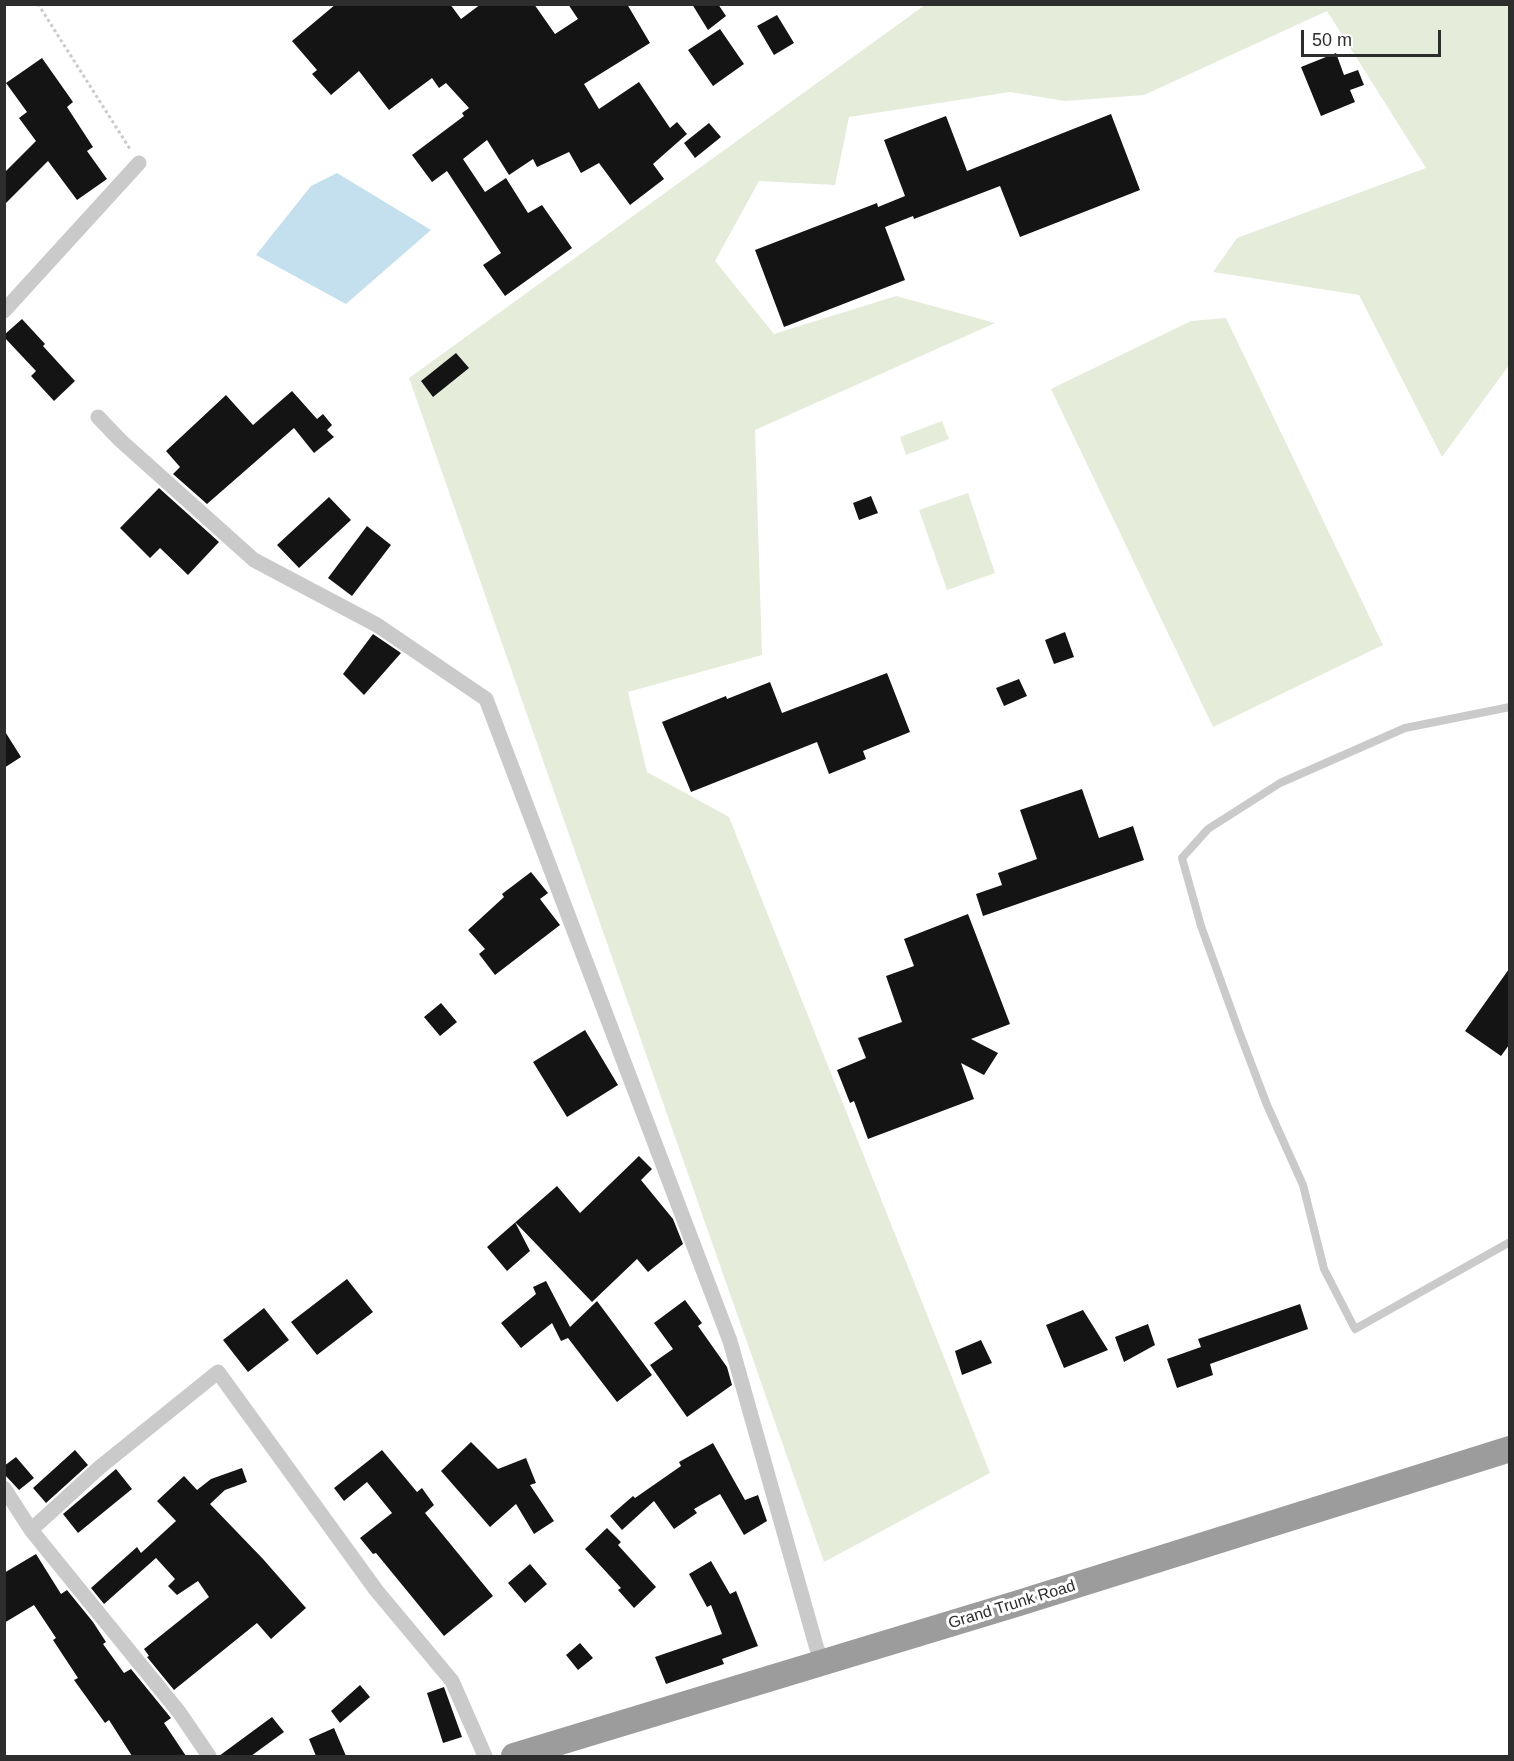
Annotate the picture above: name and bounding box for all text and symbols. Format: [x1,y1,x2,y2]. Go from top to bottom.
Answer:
scale bar [1304,18,1444,56]
text: 50 m [1312,30,1352,50]
street label: Grand Trunk Road [946,1577,1078,1633]

